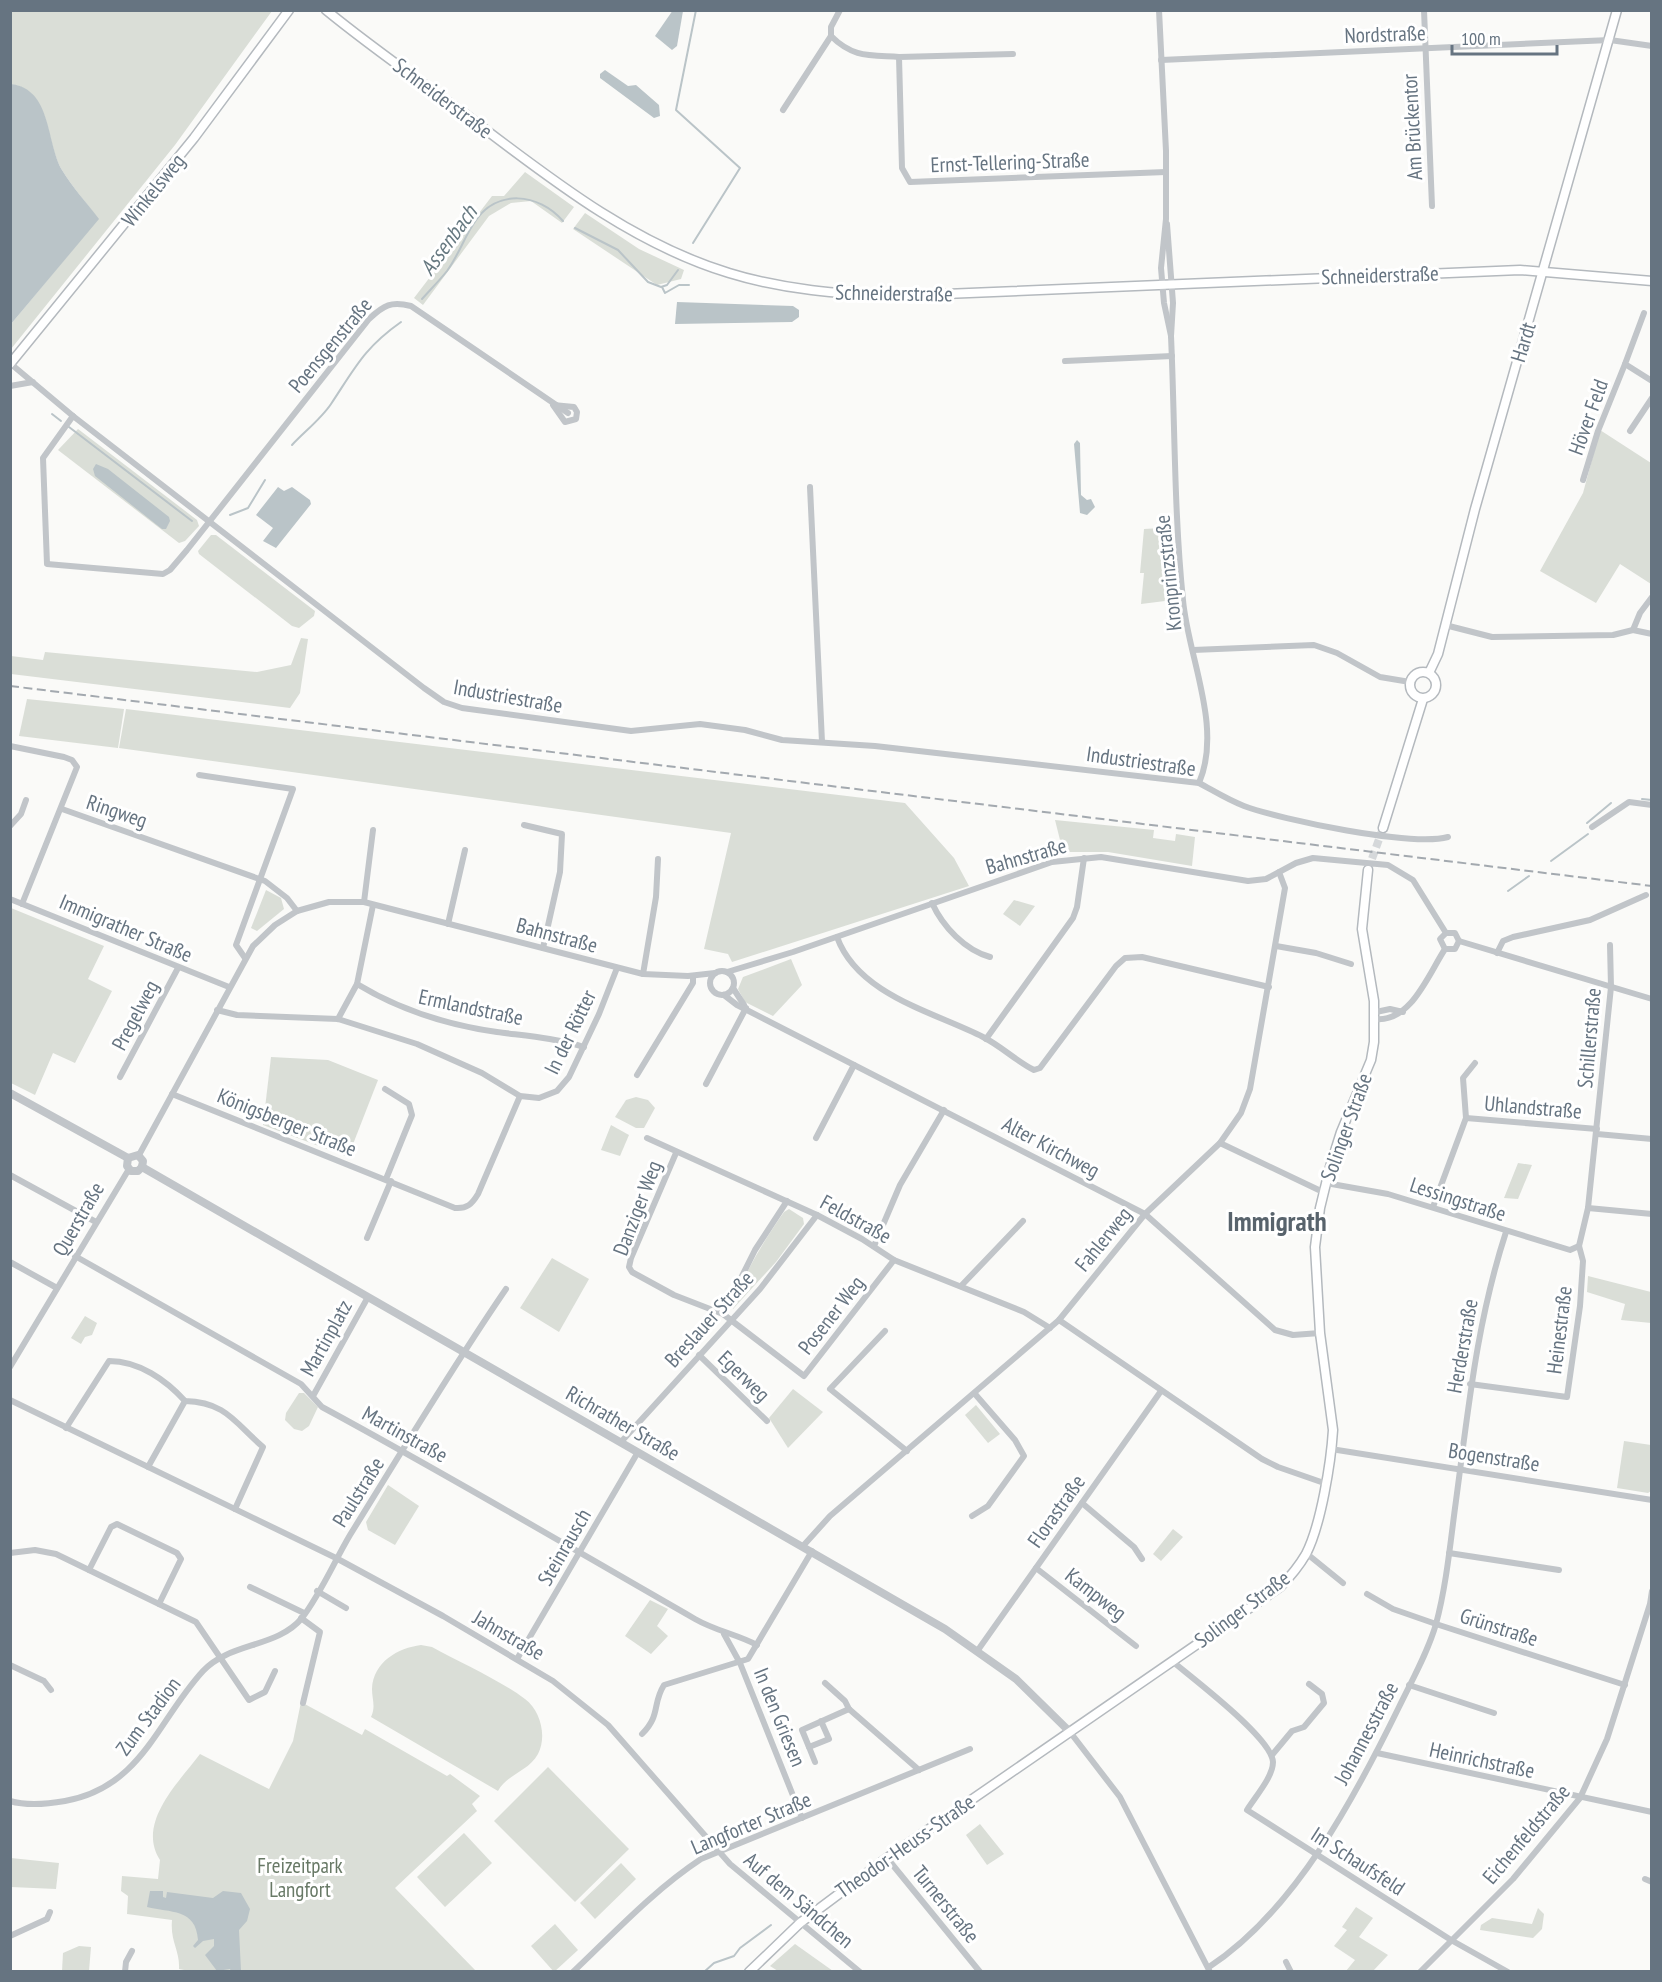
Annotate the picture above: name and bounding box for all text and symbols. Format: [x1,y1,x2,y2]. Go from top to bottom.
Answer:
scale bar [1452,18,1557,56]
street label: Nordstraße [1344,19,1426,49]
text: 100 m [1461,27,1501,50]
street label: Schneiderstraße [388,52,498,144]
street label: Am Brückentor [1396,73,1428,181]
street label: Ernst-Tellering-Straße [930,146,1090,178]
street label: Winkelsweg [115,148,191,232]
water label: Assenbach [413,198,484,281]
street label: Schneiderstraße [1321,259,1439,291]
street label: Schneiderstraße [835,278,953,308]
street label: Poensgenstraße [282,292,378,398]
street label: Hardt [1504,319,1542,365]
street label: Höver Feld [1562,376,1614,458]
street label: Kronprinzstraße [1149,514,1187,632]
street label: Industriestraße [451,673,565,719]
street label: Industriestraße [1085,740,1197,782]
street label: Ringweg [83,788,151,834]
street label: Bahnstraße [983,832,1069,880]
street label: Immigrather Straße [55,888,197,968]
street label: Bahnstraße [514,911,600,959]
street label: Pregelweg [105,975,165,1055]
street label: Ermlandstraße [416,983,526,1031]
street label: In der Rötter [538,985,602,1079]
street label: Schillerstraße [1571,987,1607,1089]
street label: Solinger Straße [1314,1070,1378,1184]
street label: Königsberger Straße [213,1082,361,1162]
street label: Uhlandstraße [1483,1089,1583,1125]
street label: Alter Kirchweg [998,1110,1104,1184]
street label: Danziger Weg [607,1157,667,1259]
street label: Lessingstraße [1407,1171,1509,1227]
street label: Querstraße [46,1177,110,1261]
street label: Feldstraße [816,1188,896,1250]
street label: Fahlerweg [1069,1201,1137,1277]
district label: Immigrath [1227,1204,1327,1238]
street label: Breslauer Straße [659,1265,759,1373]
street label: Posener Weg [792,1270,870,1360]
street label: Heinestraße [1540,1285,1578,1375]
street label: Martinplatz [294,1295,358,1381]
street label: Herderstraße [1440,1297,1484,1395]
street label: Egerweg [712,1345,776,1407]
street label: Richrather Straße [561,1379,685,1467]
street label: Martinstraße [358,1400,452,1468]
street label: Bogenstraße [1447,1436,1541,1478]
street label: Paulstraße [326,1452,390,1532]
street label: Florastraße [1021,1469,1091,1553]
street label: Steinrausch [531,1504,597,1590]
street label: Kampweg [1060,1562,1132,1626]
street label: Solinger Straße [1189,1564,1295,1654]
street label: Grünstraße [1457,1602,1541,1652]
street label: Jahnstraße [468,1603,549,1666]
street label: In den Griesen [748,1664,812,1770]
street label: Zum Stadion [110,1671,186,1761]
street label: Johannesstraße [1327,1677,1404,1790]
street label: Heinrichstraße [1427,1736,1537,1784]
street label: Eichenfeldstraße [1476,1779,1576,1889]
street label: Langforter Straße [687,1786,815,1860]
street label: Theodor-Heuss-Straße [830,1788,980,1904]
street label: Im Schaufsfeld [1306,1821,1410,1901]
street label: Auf dem Sändchen [739,1846,859,1954]
park label: Freizeitpark Langfort [257,1852,343,1903]
street label: Turnerstraße [907,1860,985,1948]

